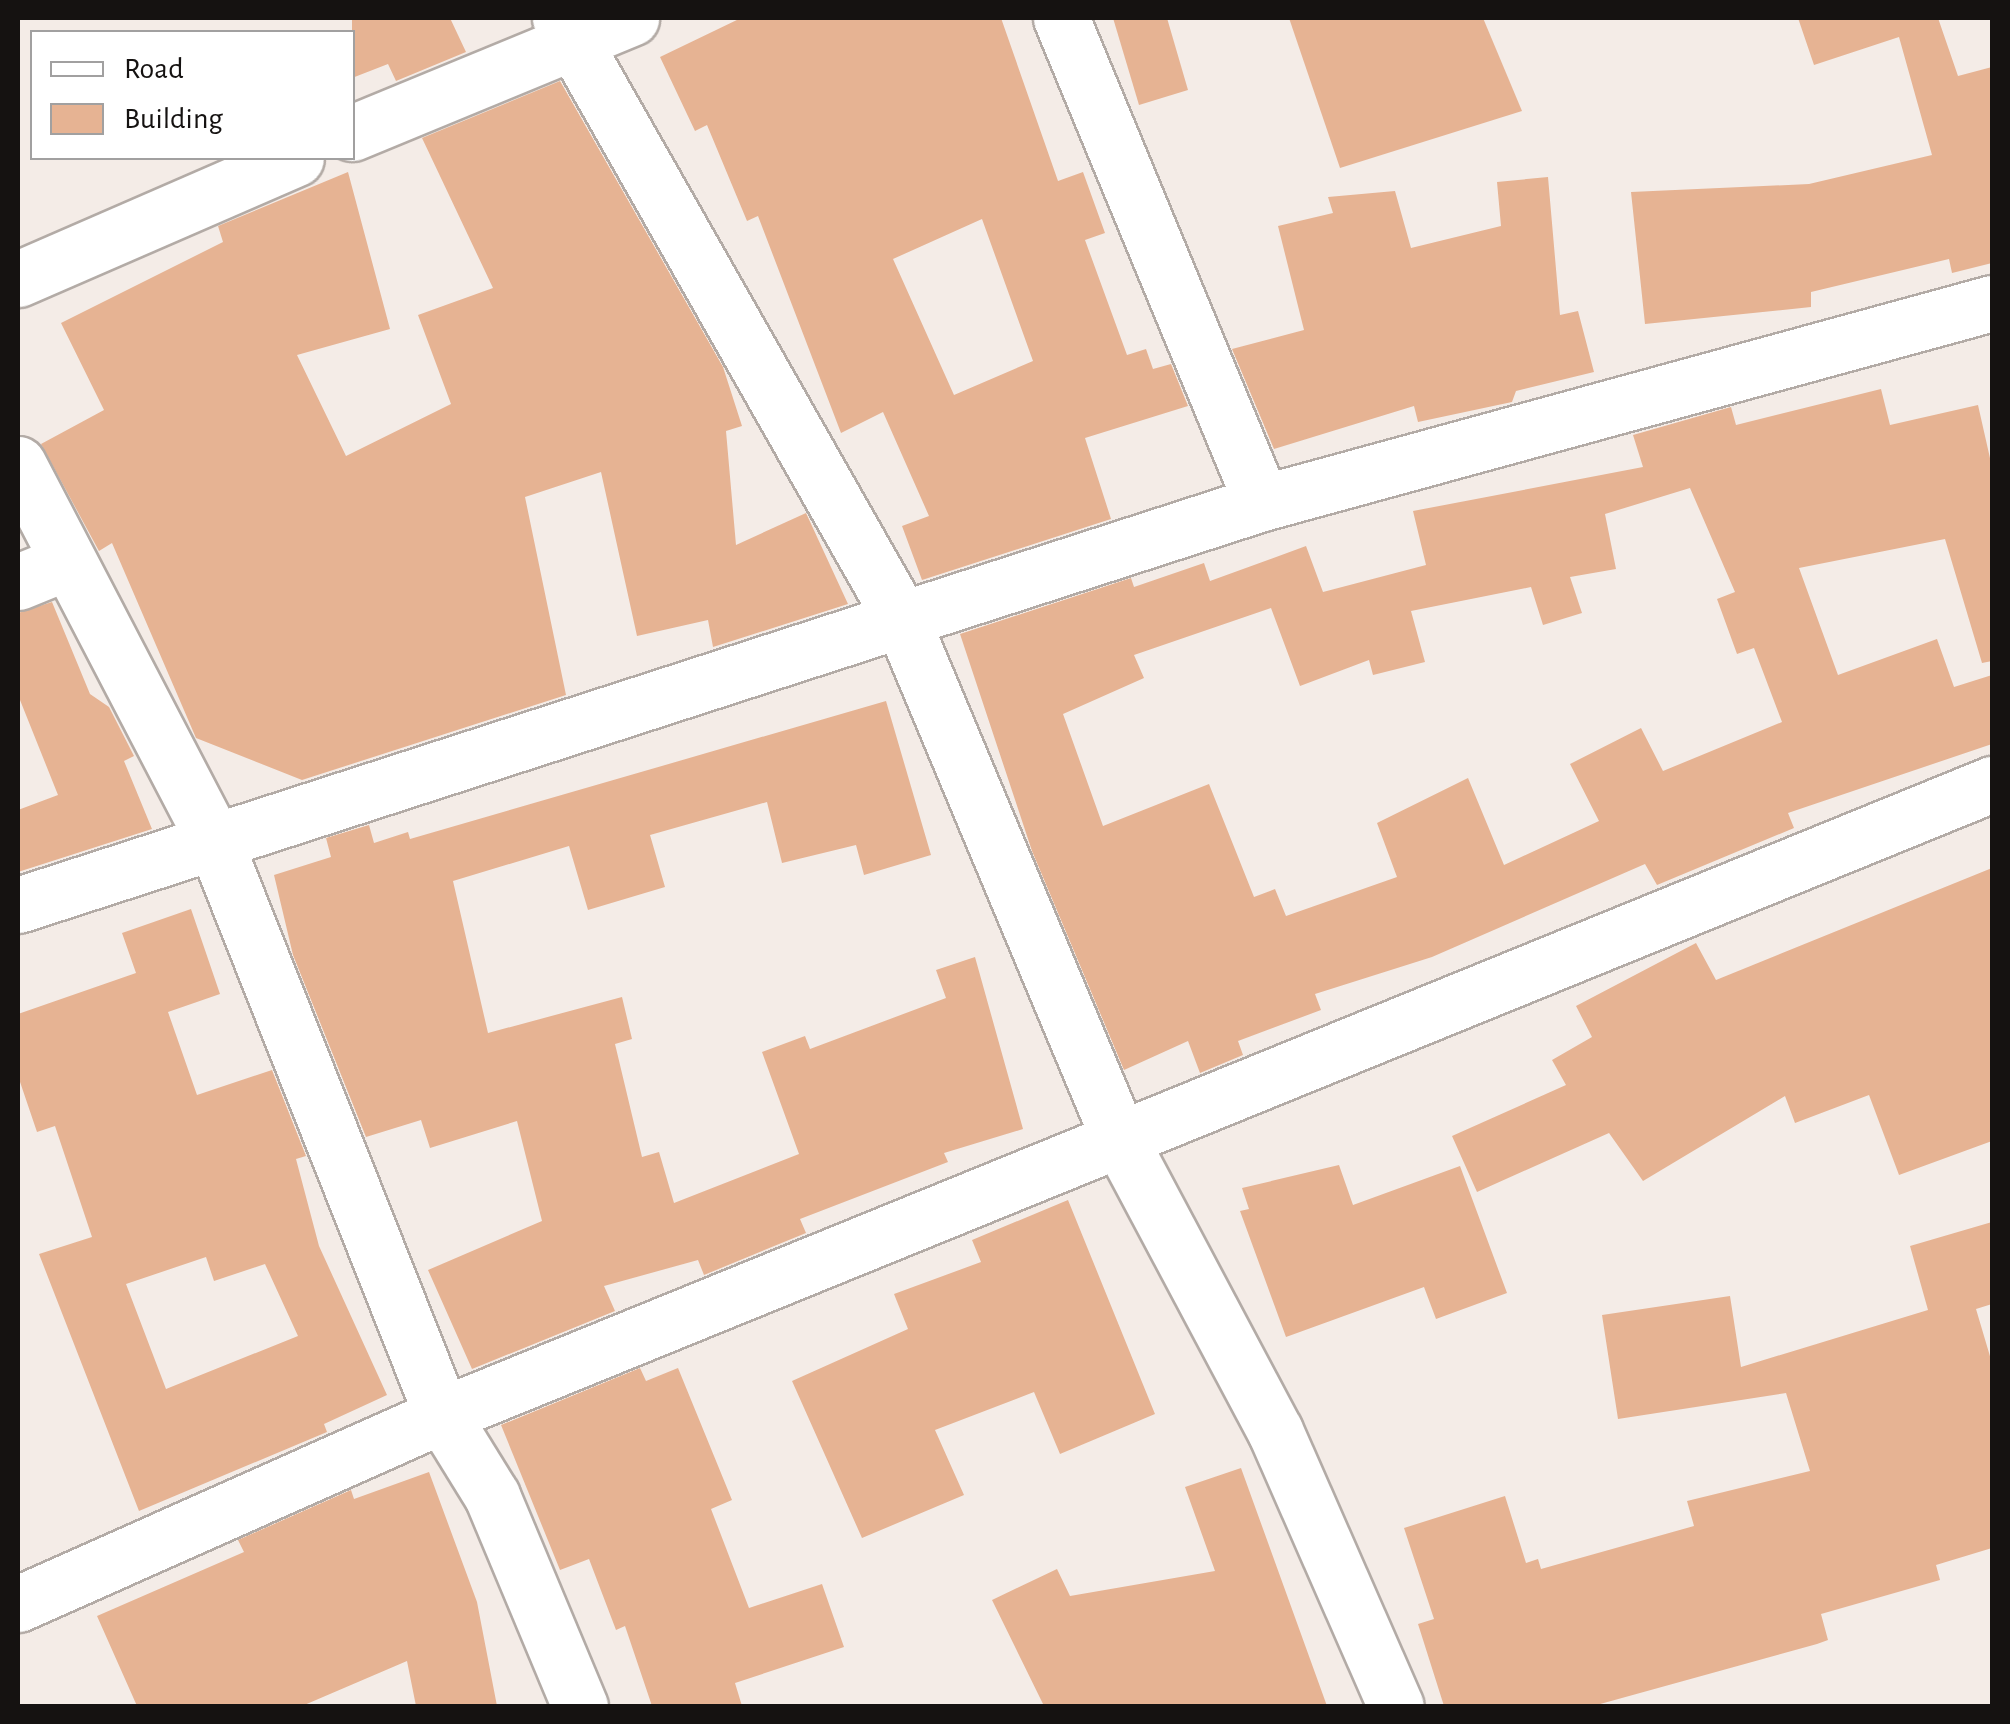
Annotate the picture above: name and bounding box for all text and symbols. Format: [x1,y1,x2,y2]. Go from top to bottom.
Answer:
legend [30,30,355,160]
text: Road [124,54,184,84]
text: Building [124,104,223,134]

